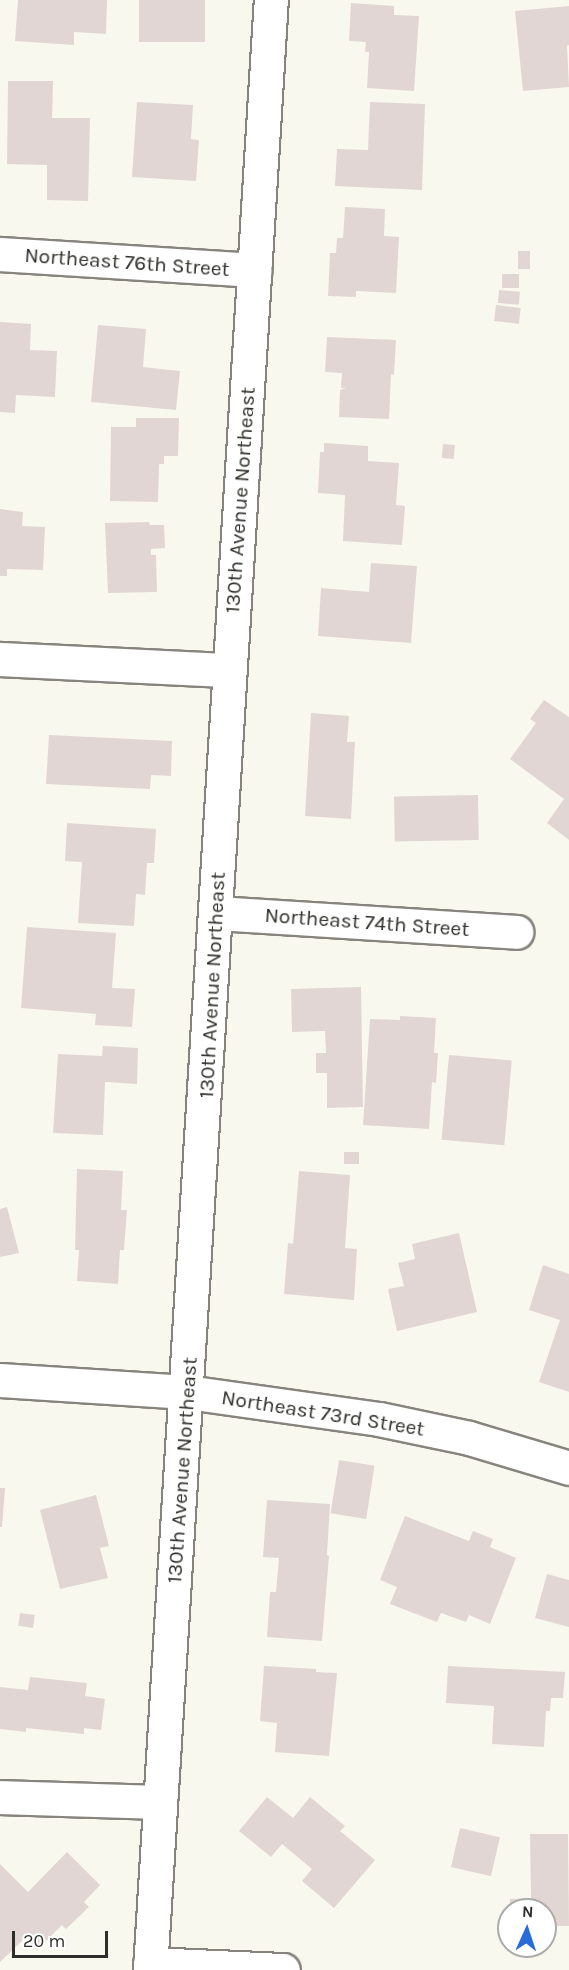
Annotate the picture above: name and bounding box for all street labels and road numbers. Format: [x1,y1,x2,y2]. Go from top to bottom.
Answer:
street label: Northeast 76th Street [24,242,230,282]
street label: 130th Avenue Northeast [220,386,260,614]
street label: 130th Avenue Northeast [193,871,231,1099]
street label: Northeast 74th Street [264,902,470,942]
street label: 130th Avenue Northeast [162,1356,202,1584]
street label: Northeast 73rd Street [220,1385,426,1441]

